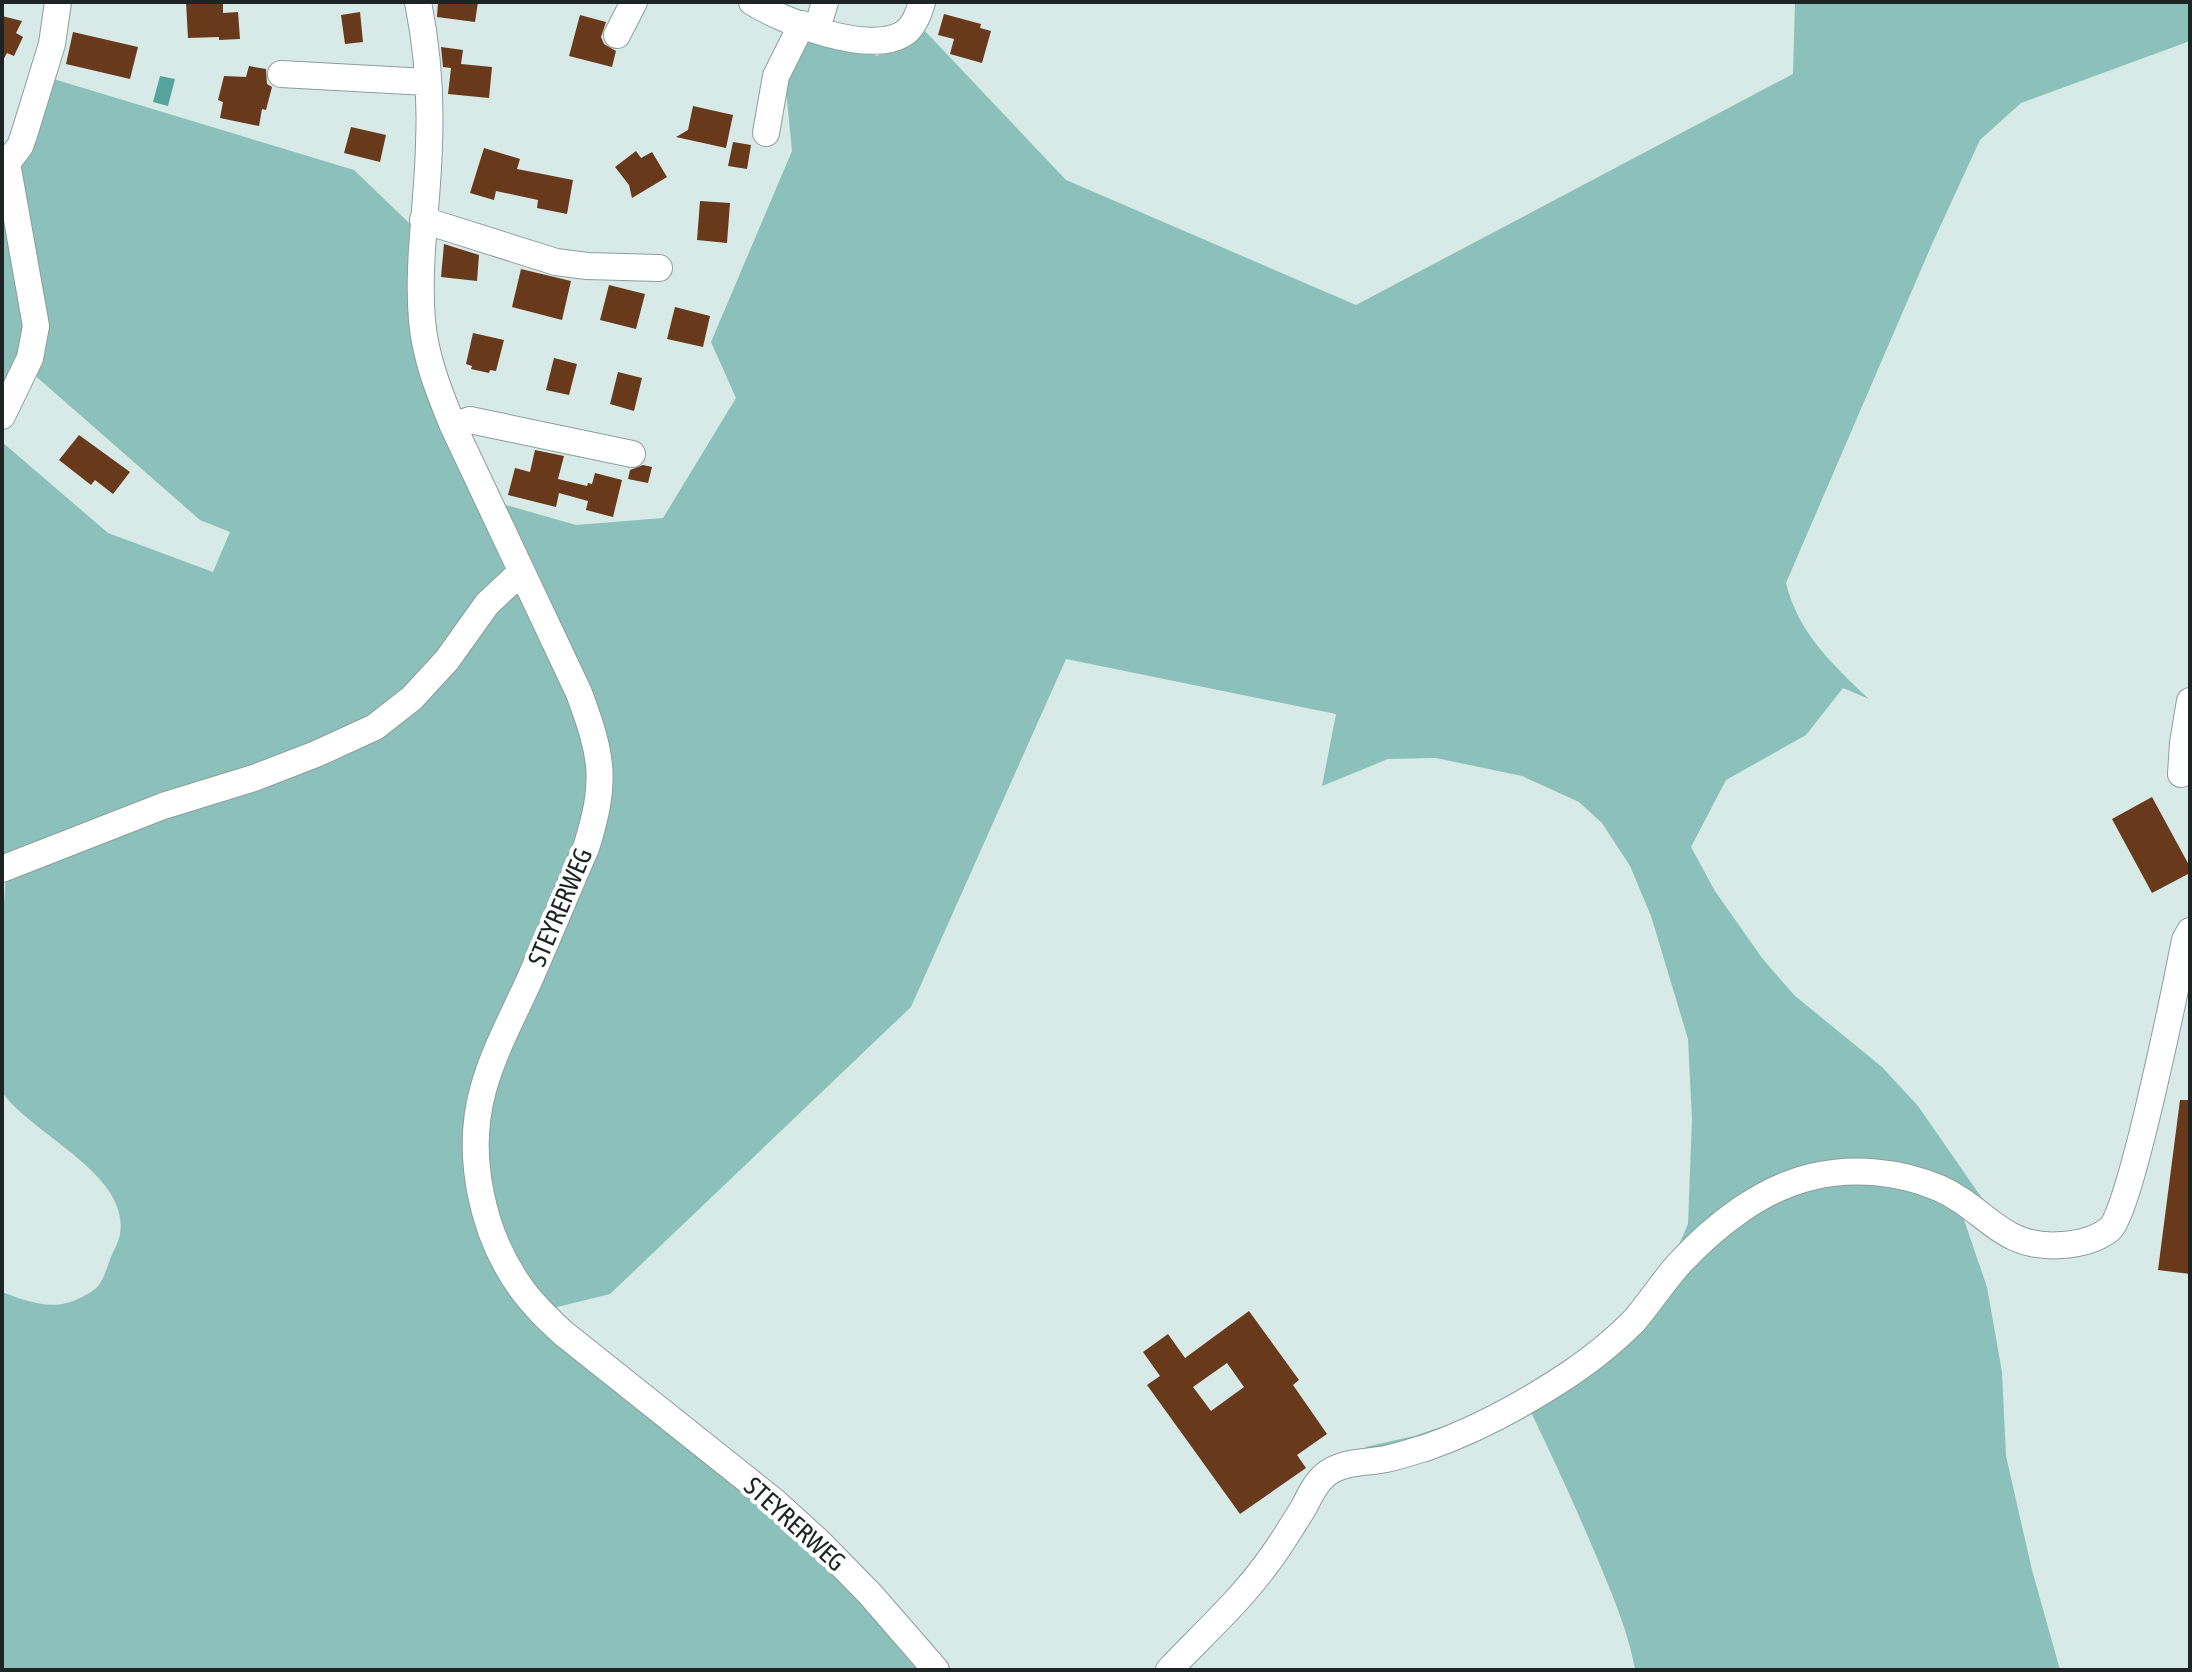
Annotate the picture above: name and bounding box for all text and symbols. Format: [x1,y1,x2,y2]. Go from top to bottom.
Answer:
street label: STEYRERWEG [522,843,598,971]
street label: STEYRERWEG [738,1471,852,1577]

